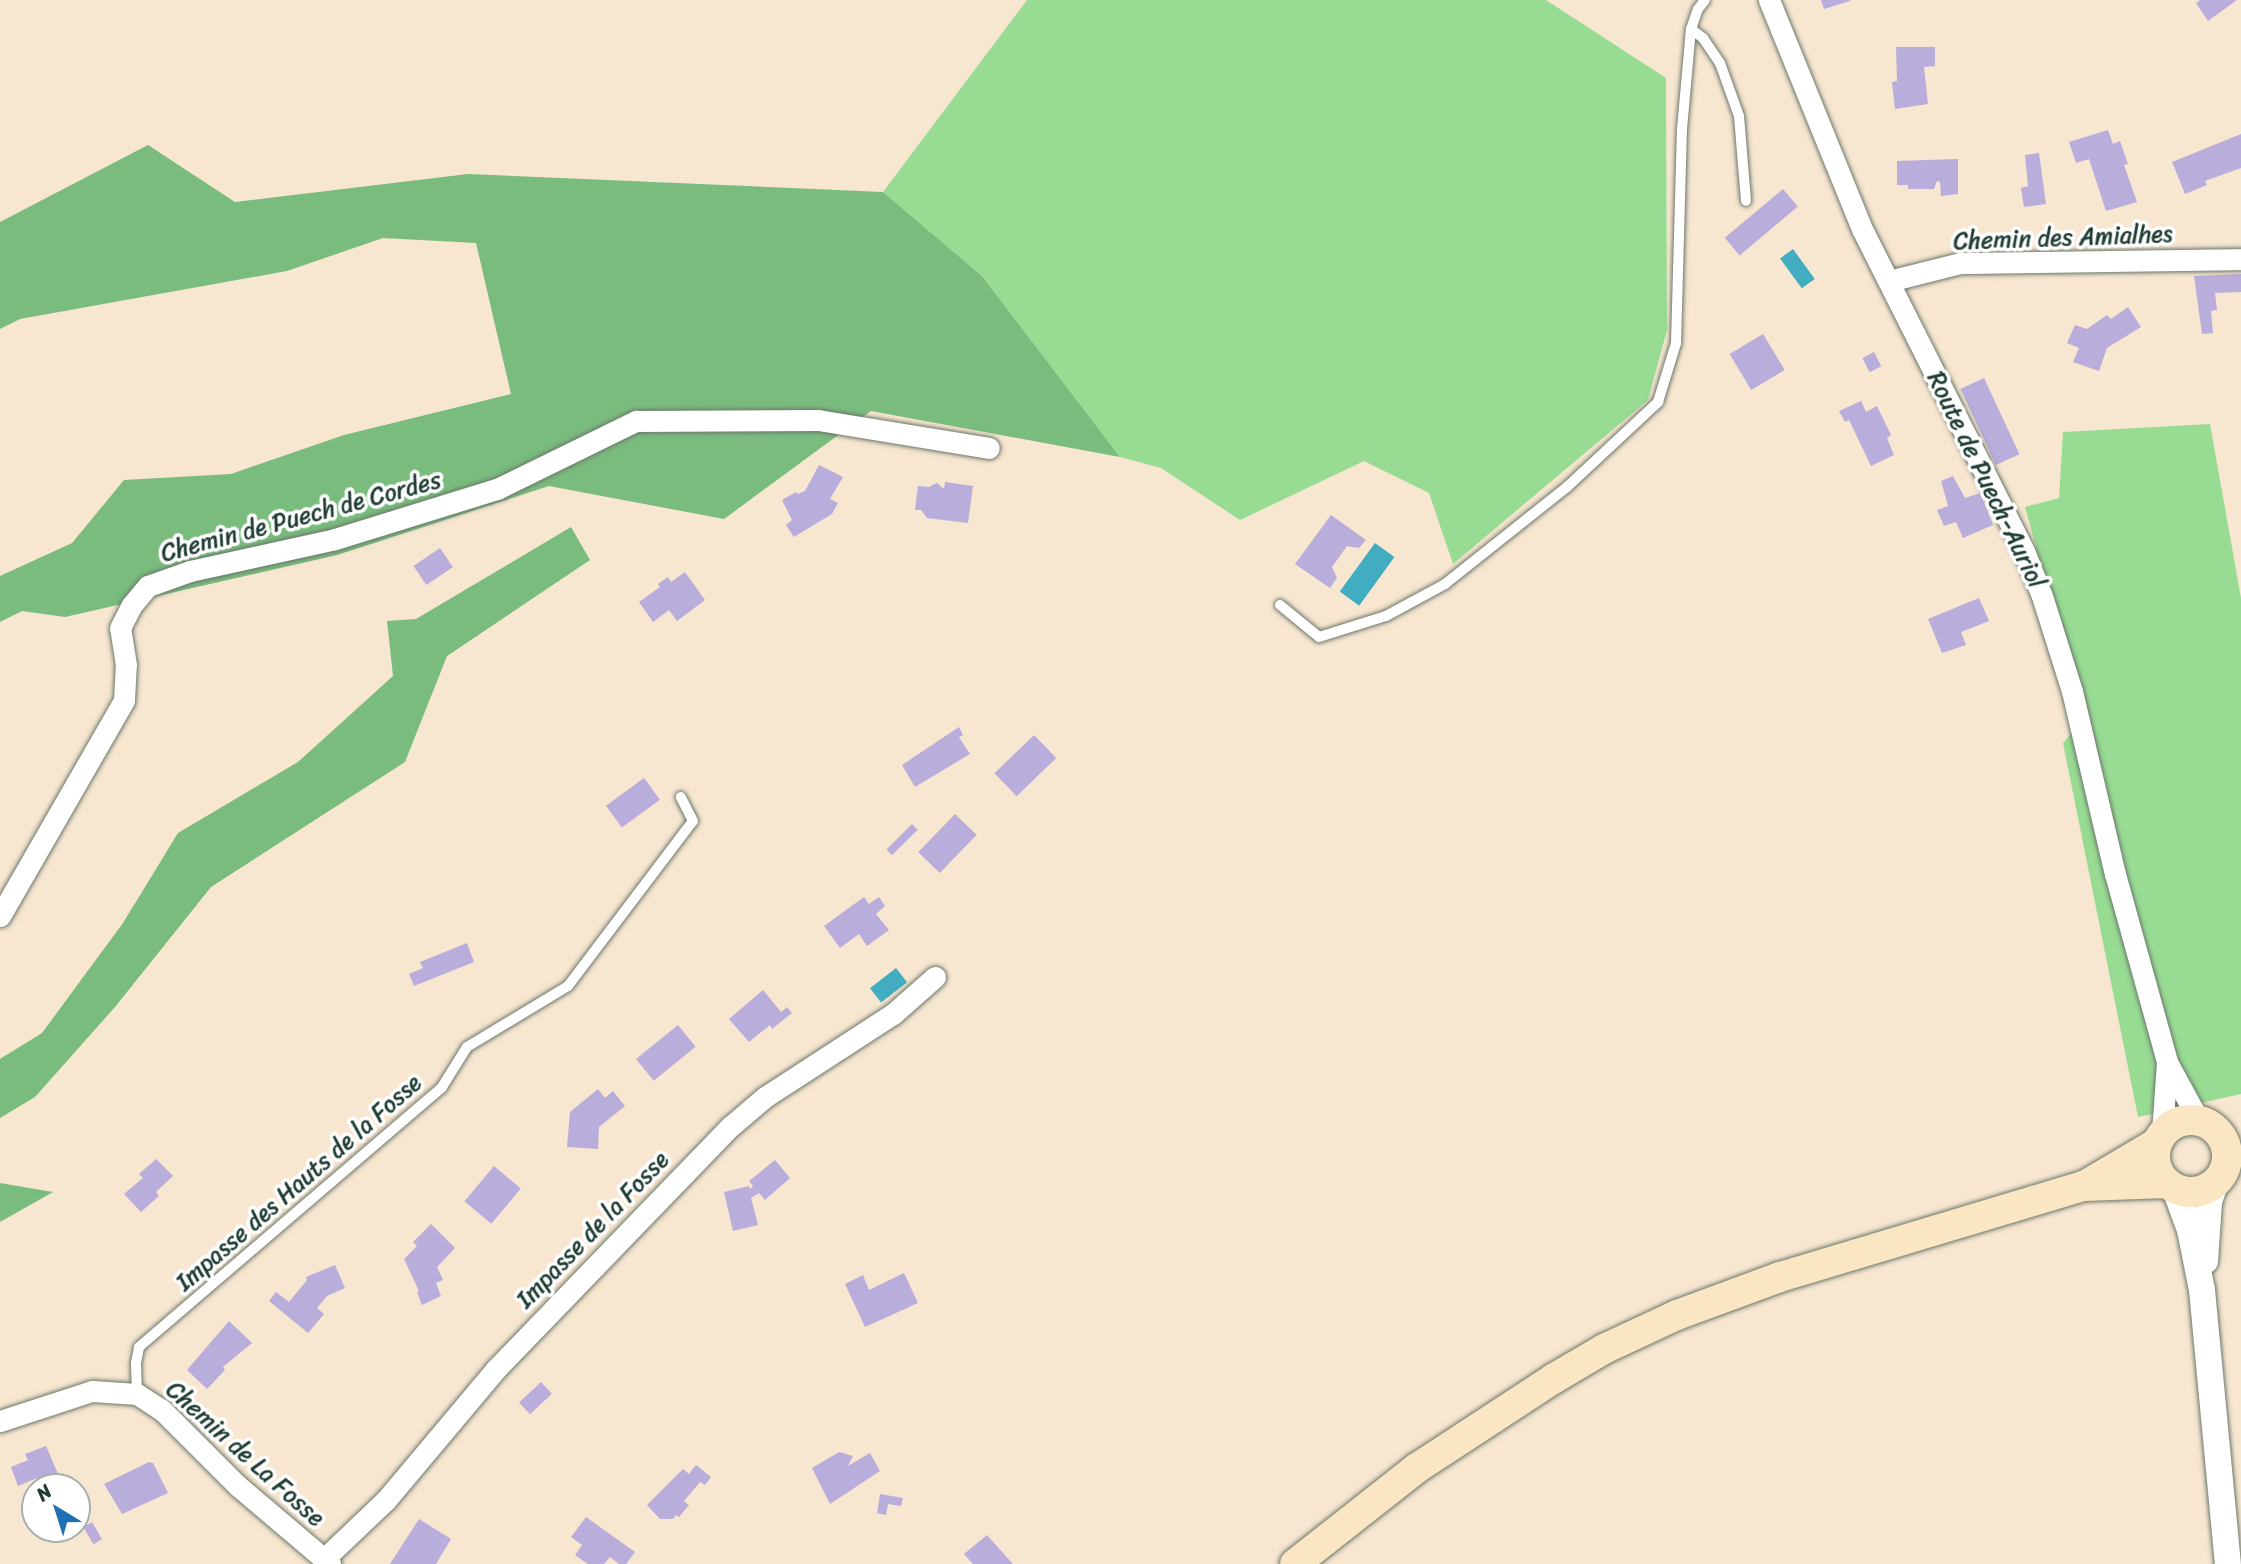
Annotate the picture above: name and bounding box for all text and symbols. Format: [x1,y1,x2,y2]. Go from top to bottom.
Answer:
street label: Chemin des Amialhes [1952,220,2174,256]
street label: Route de Puech-Auriol [1921,366,2051,594]
street label: Chemin de Puech de Cordes [158,466,444,568]
street label: Impasse des Hauts de la Fosse [169,1067,429,1299]
street label: Impasse de la Fosse [510,1145,676,1315]
street label: Chemin de La Fosse [159,1375,331,1533]
north arrow [21,1473,91,1543]
text: N [29,1476,59,1510]

